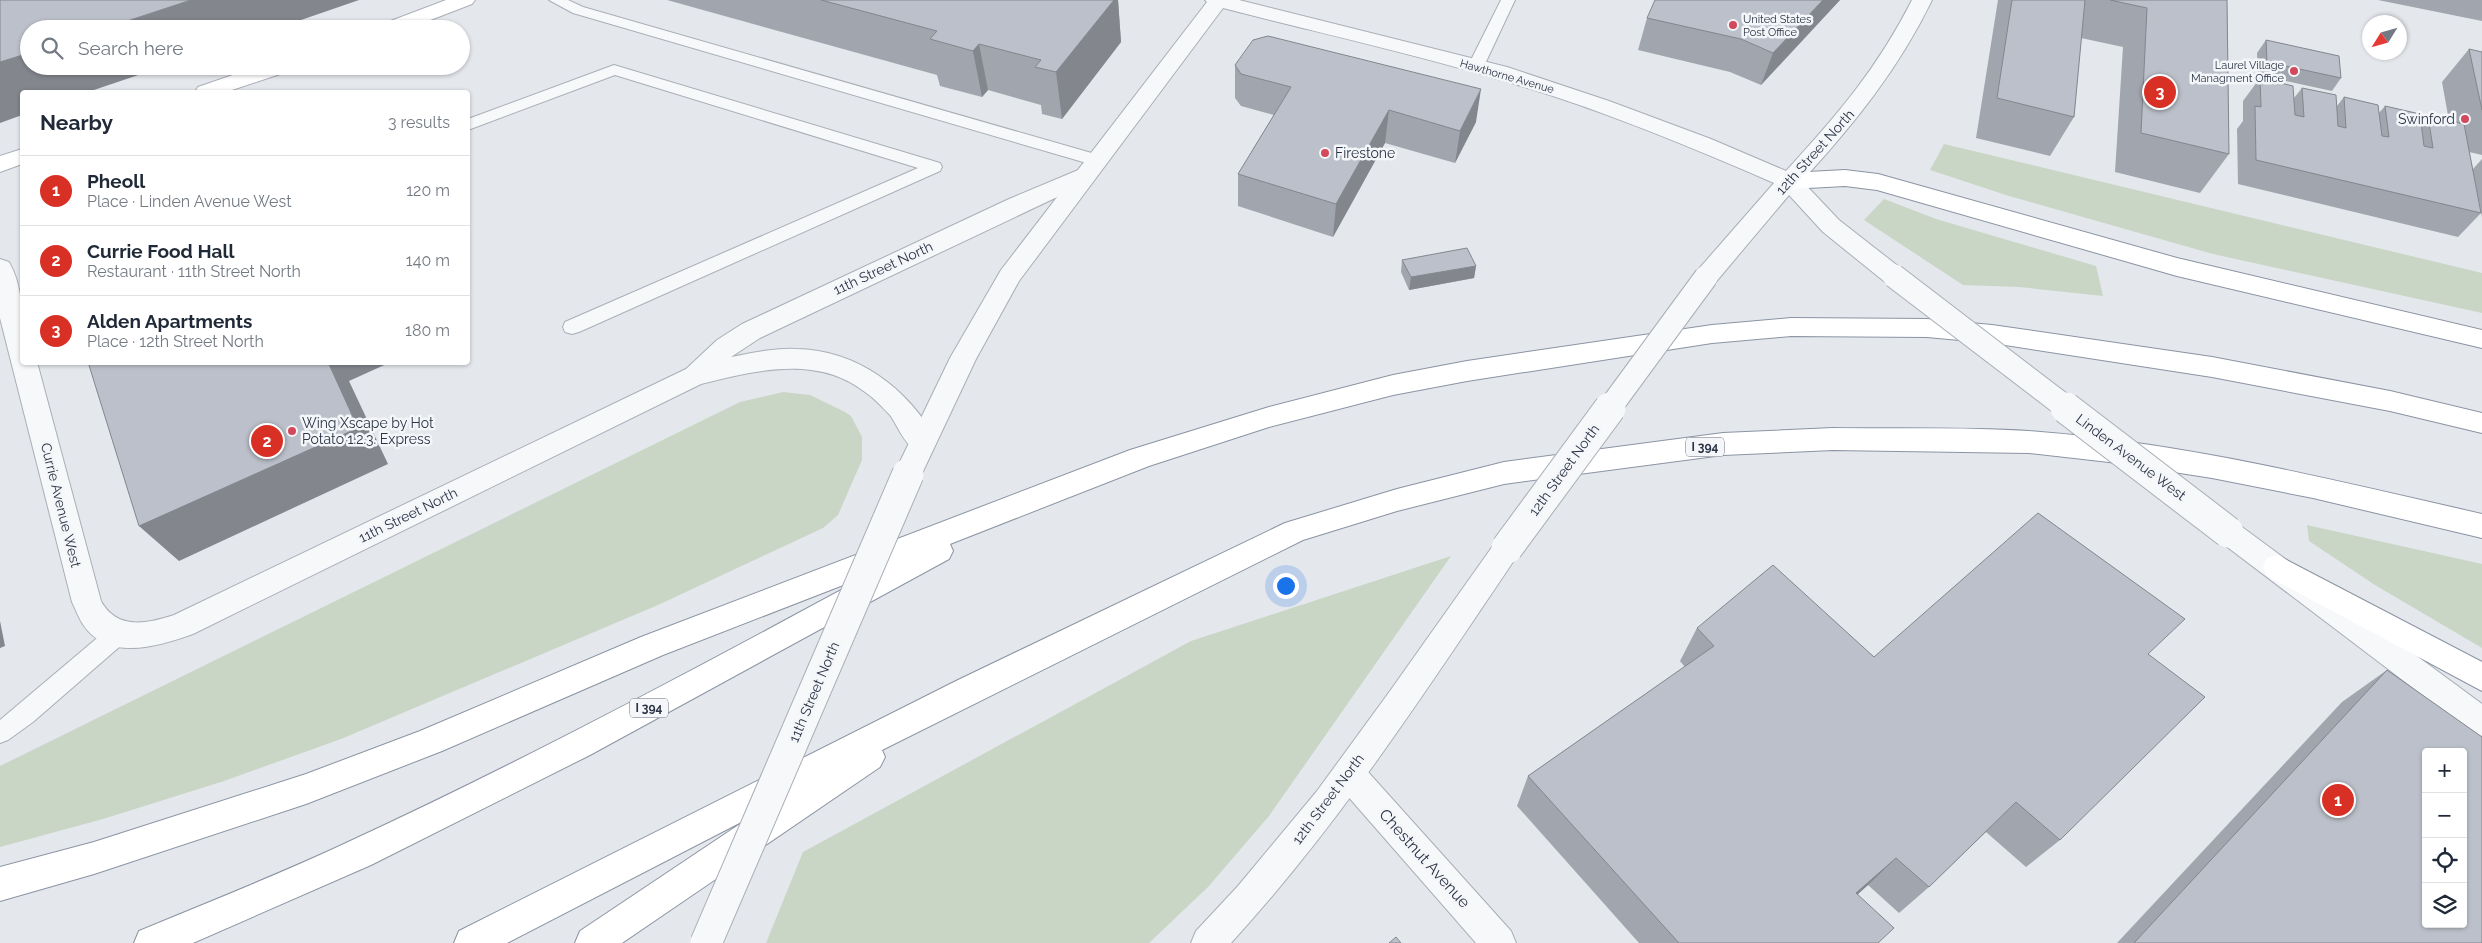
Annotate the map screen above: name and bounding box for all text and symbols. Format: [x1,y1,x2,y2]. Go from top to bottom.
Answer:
place label: United States Post Office [1743,13,1811,39]
north arrow [2362,15,2407,60]
marker: United States Post Office [1727,19,1739,31]
search box [20,20,470,75]
icon: search [38,34,66,62]
text: Search here [78,37,184,59]
street label: Hawthorne Avenue [1458,57,1556,96]
place label: Laurel Village Managment Office [2191,59,2285,85]
marker: Laurel Village Managment Office [2288,65,2300,77]
pin: 3 [2144,73,2176,111]
street label: 12th Street North [1773,106,1857,198]
text: Nearby [40,110,113,135]
place label: Swinford [2398,111,2455,127]
text: 3 results [388,113,450,132]
marker: Swinford [2459,113,2471,125]
place label: Firestone [1335,145,1395,161]
marker: Firestone [1319,147,1331,159]
text: Pheoll [87,170,145,192]
text: 1 [52,181,60,200]
text: 120 m [406,181,450,200]
text: Place · Linden Avenue West [87,192,292,211]
street label: 11th Street North [831,238,935,298]
text: Currie Food Hall [87,240,234,262]
text: 2 [51,251,61,270]
text: 140 m [406,251,450,270]
text: Restaurant · 11th Street North [87,262,301,281]
text: Alden Apartments [87,310,252,332]
text: 3 [52,321,60,340]
text: 180 m [405,321,450,340]
text: Place · 12th Street North [87,332,264,351]
street label: Linden Avenue West [2073,411,2189,504]
place label: Wing Xscape by Hot Potato 1.2.3. Express [302,415,434,447]
street label: 12th Street North [1526,421,1602,519]
pin: 2 [251,422,283,460]
marker: Wing Xscape by Hot Potato 1.2.3. Express [286,425,298,437]
road number: I 394 [1686,438,1724,457]
street label: Currie Avenue West [38,441,84,569]
street label: 11th Street North [356,484,460,546]
your location [1273,573,1299,599]
street label: 11th Street North [786,639,842,745]
road number: I 394 [630,698,668,718]
map controls [2422,748,2467,928]
button: + [2422,748,2467,793]
street label: 12th Street North [1289,751,1367,847]
pin: 1 [2322,781,2354,819]
button: − [2422,793,2467,838]
street label: Chestnut Avenue [1375,805,1474,912]
button: locate [2422,838,2467,883]
button: layers [2422,883,2467,928]

